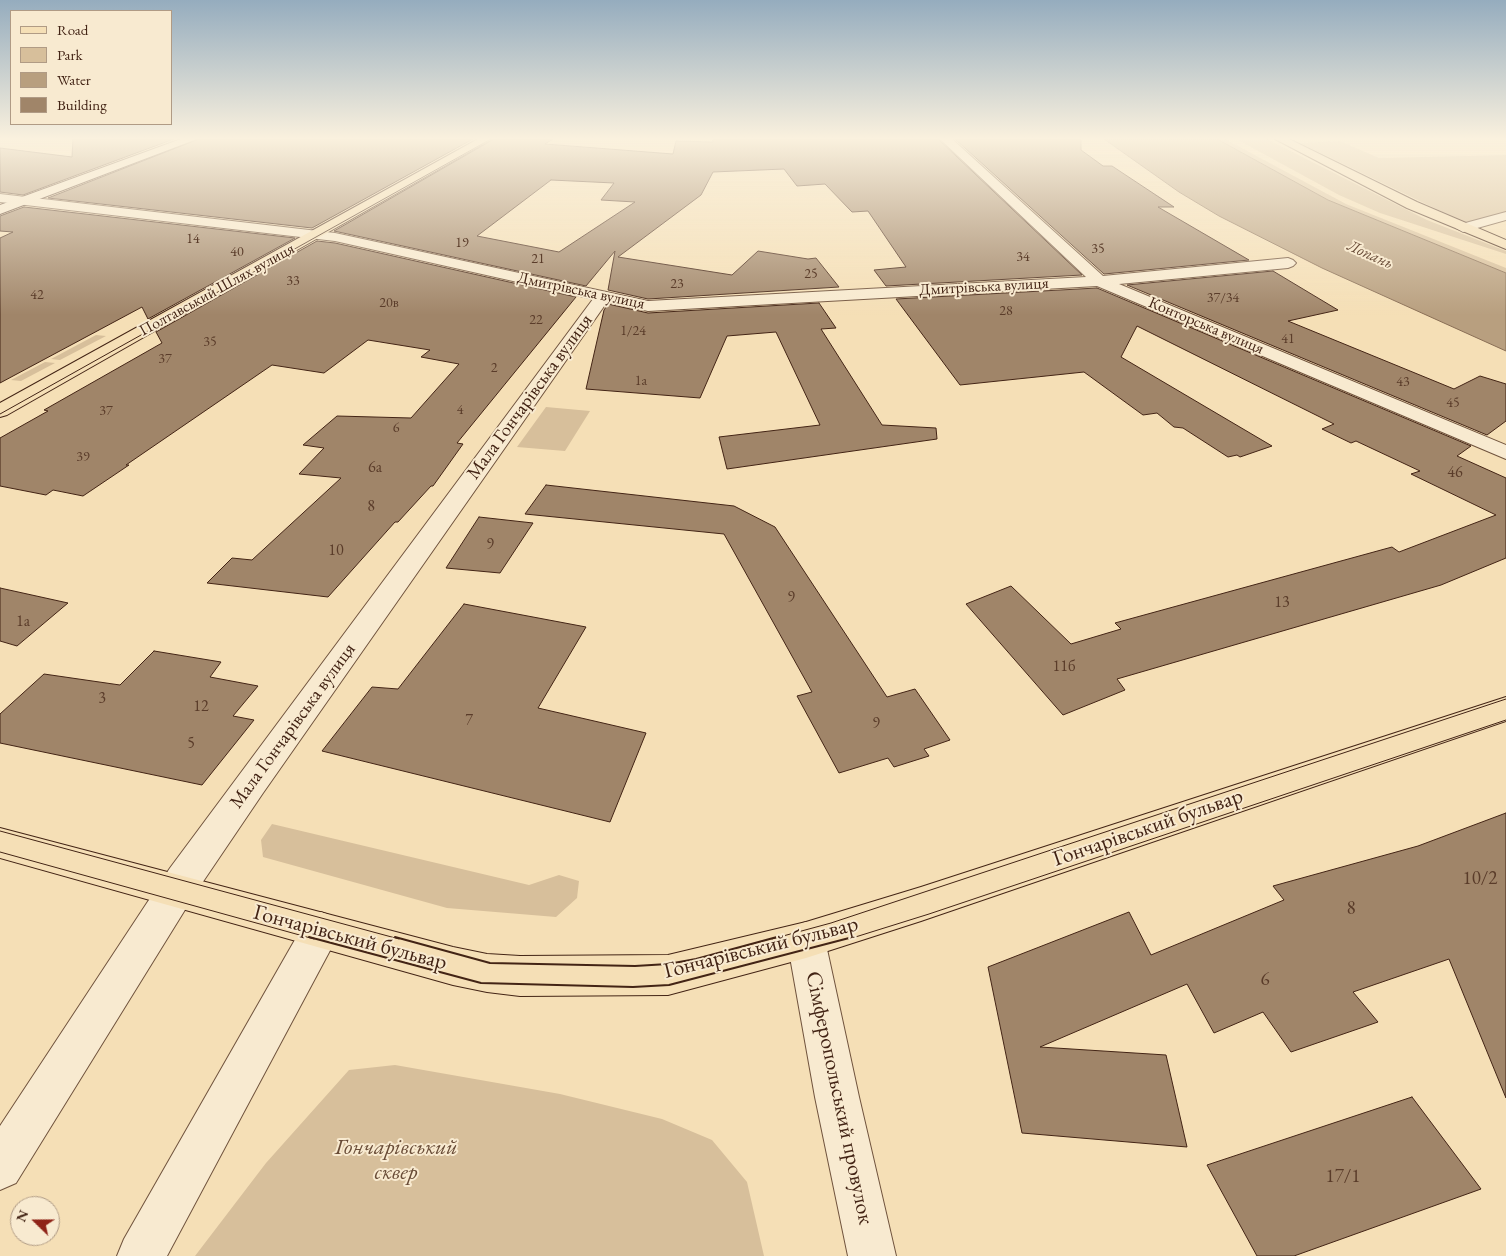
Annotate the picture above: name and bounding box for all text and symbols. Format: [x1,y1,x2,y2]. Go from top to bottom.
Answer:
legend [10,10,172,125]
text: Road [57,20,88,39]
text: Park [57,45,83,64]
text: Water [57,70,91,89]
text: Building [57,95,107,114]
house number: 14 [186,231,200,247]
house number: 19 [455,235,469,251]
water label: Лопань [1344,237,1396,273]
street label: Полтавський Шлях вулиця [136,239,298,341]
house number: 35 [1091,241,1105,257]
house number: 40 [230,244,244,260]
house number: 34 [1016,249,1030,265]
house number: 21 [531,251,545,267]
house number: 25 [804,266,818,282]
street label: Дмитрівська вулиця [516,268,646,314]
house number: 33 [286,273,300,289]
street label: Дмитрівська вулиця [919,274,1049,300]
house number: 23 [670,276,684,292]
house number: 42 [30,287,44,303]
house number: 37/34 [1207,290,1239,306]
street label: Конторська вулиця [1145,293,1267,359]
house number: 20в [379,295,399,311]
house number: 28 [999,303,1013,319]
street label: Мала Гончарівська вулиця [462,310,598,484]
house number: 22 [529,312,543,328]
house number: 1/24 [620,323,646,339]
house number: 41 [1281,331,1295,347]
house number: 35 [203,334,217,350]
house number: 37 [158,351,172,367]
house number: 2 [491,360,497,376]
house number: 1а [635,373,647,389]
house number: 43 [1396,374,1410,390]
house number: 45 [1446,395,1460,411]
house number: 4 [457,402,463,418]
house number: 37 [99,403,113,419]
house number: 6 [393,420,399,436]
house number: 39 [76,449,90,465]
house number: 6а [368,458,382,478]
house number: 46 [1447,463,1463,483]
house number: 8 [367,497,375,517]
house number: 9 [486,535,494,555]
house number: 10 [328,541,344,561]
house number: 9 [787,588,795,608]
house number: 13 [1274,593,1290,613]
house number: 1а [16,612,30,632]
street label: Мала Гончарівська вулиця [225,639,361,813]
house number: 11б [1053,657,1075,677]
house number: 3 [98,689,106,709]
house number: 12 [193,697,209,717]
house number: 7 [465,711,473,731]
house number: 9 [872,714,880,734]
house number: 5 [187,734,195,754]
street label: Гончарівський бульвар [1049,783,1247,873]
house number: 10/2 [1463,868,1497,890]
house number: 8 [1346,898,1356,920]
street label: Гончарівський бульвар [250,899,450,977]
street label: Гончарівський бульвар [661,911,861,985]
street label: Сімферопольський провулок [799,969,879,1227]
house number: 6 [1260,969,1270,991]
park label: Гончарівський сквер [334,1135,458,1186]
house number: 17/1 [1326,1166,1360,1188]
north arrow [10,1196,60,1246]
text: N [12,1207,32,1224]

